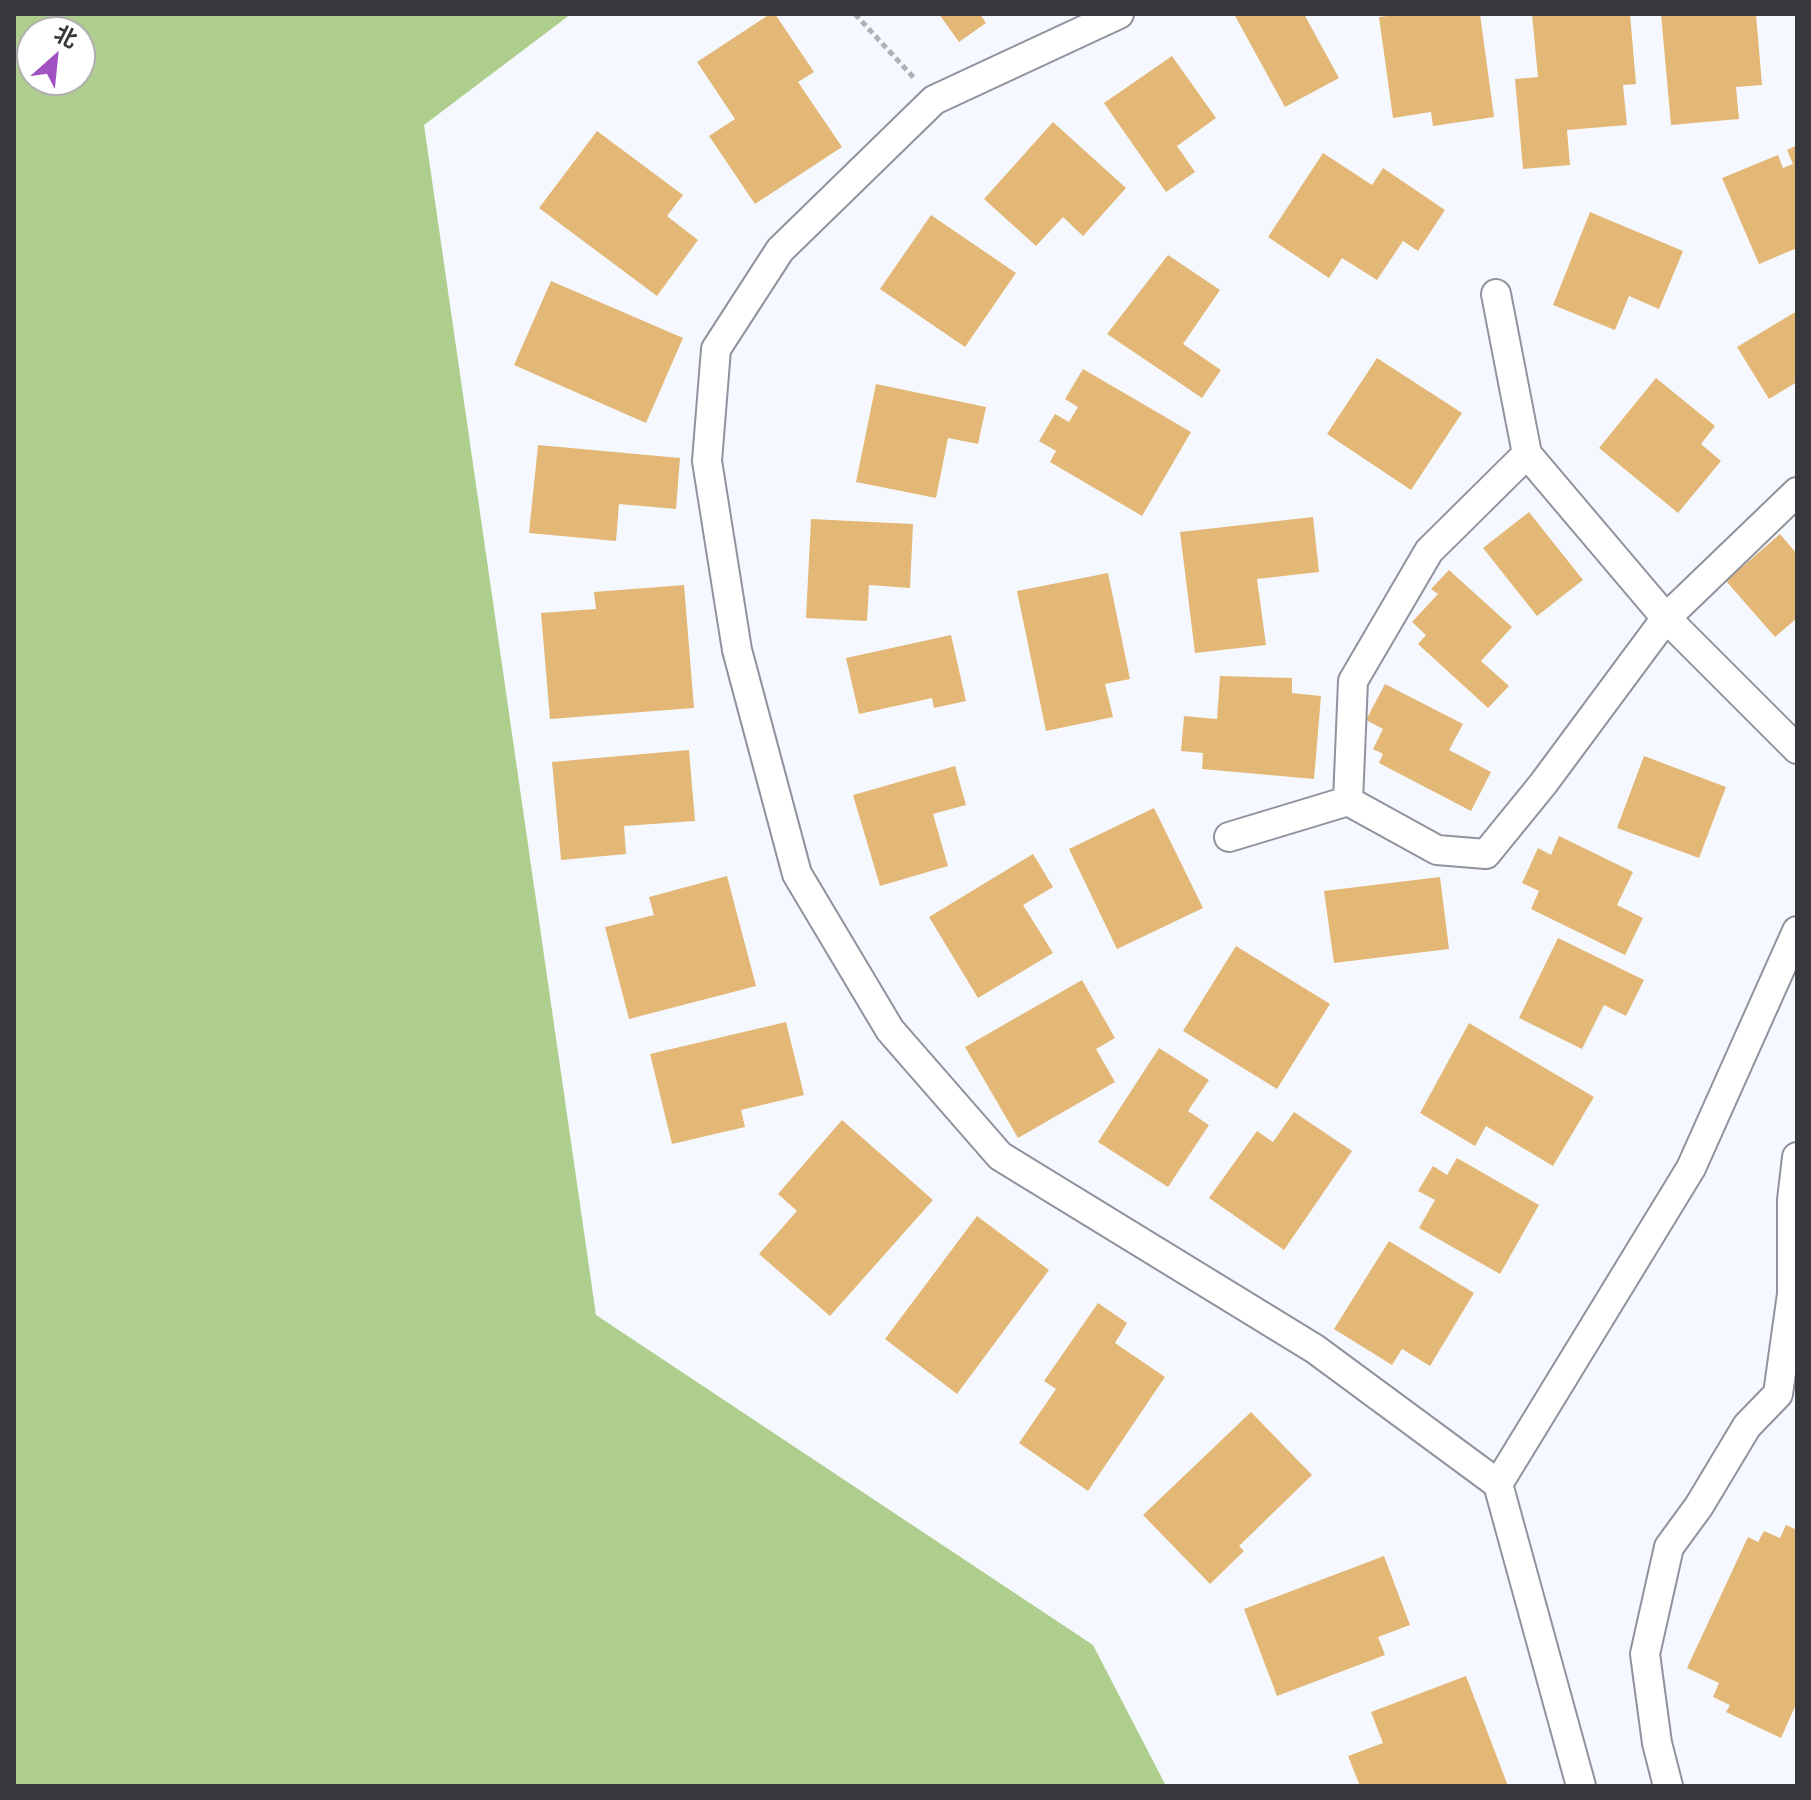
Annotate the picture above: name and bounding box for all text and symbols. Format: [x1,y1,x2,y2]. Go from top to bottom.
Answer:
north arrow [16,16,96,96]
text: 北 [50,18,83,54]

